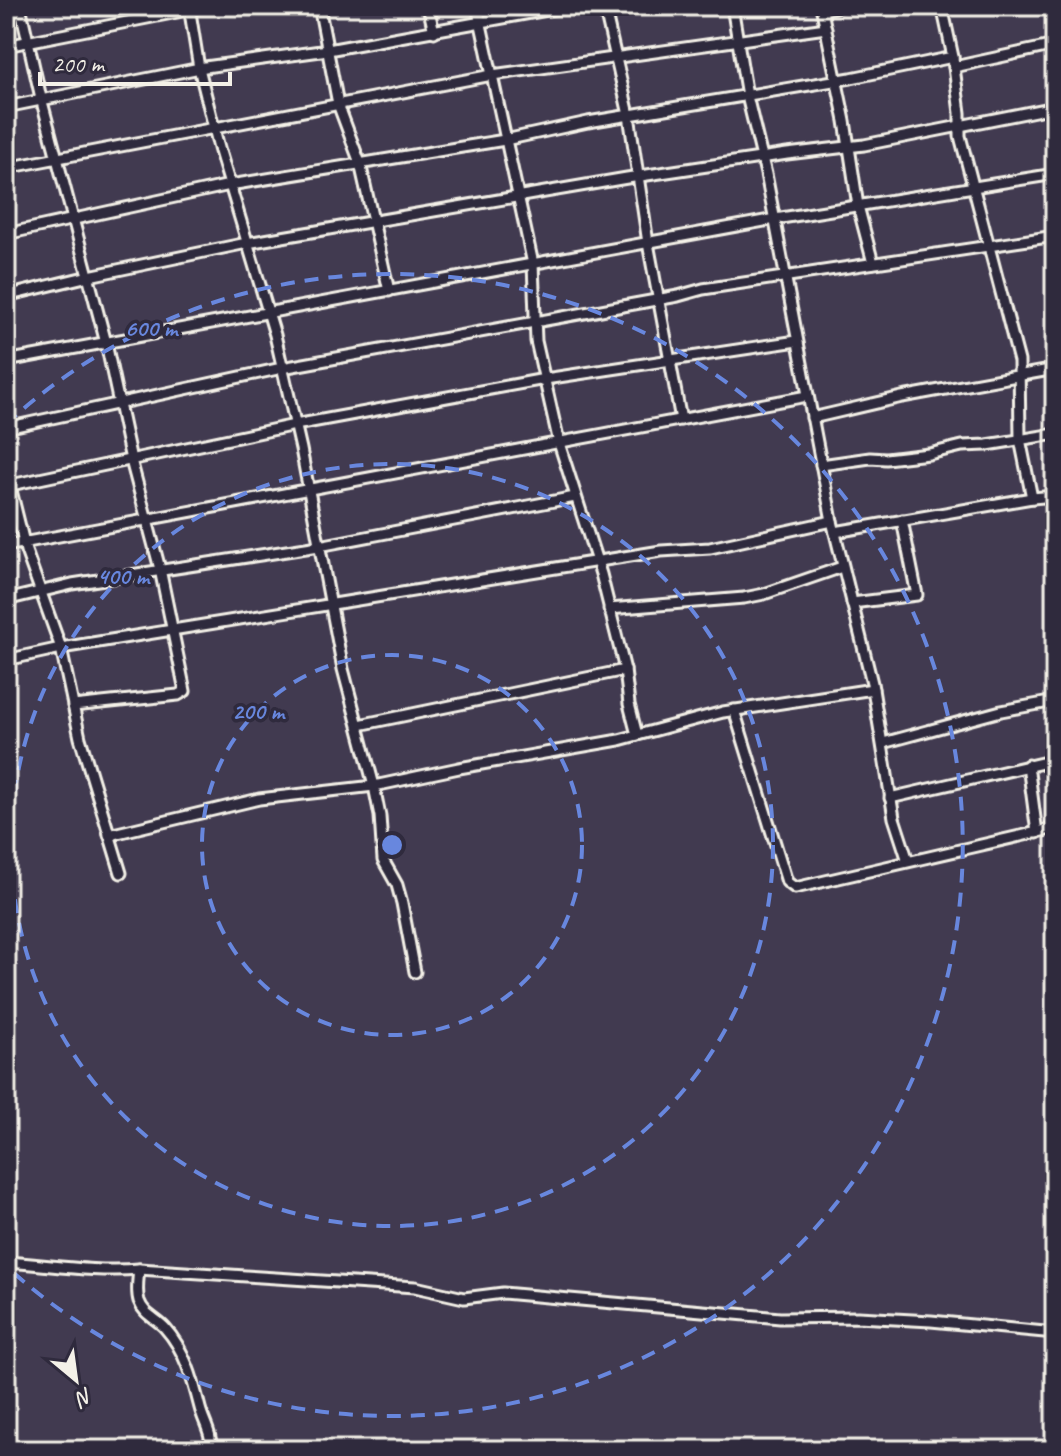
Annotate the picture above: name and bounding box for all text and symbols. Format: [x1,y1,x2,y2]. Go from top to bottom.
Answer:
scale bar [40,36,230,86]
text: 200 m [52,49,106,79]
text: 600 m [125,313,180,343]
text: 400 m [97,561,151,591]
text: 200 m [232,696,286,726]
centre of rings [378,831,406,859]
north arrow [36,1340,116,1420]
text: N [70,1381,98,1414]

